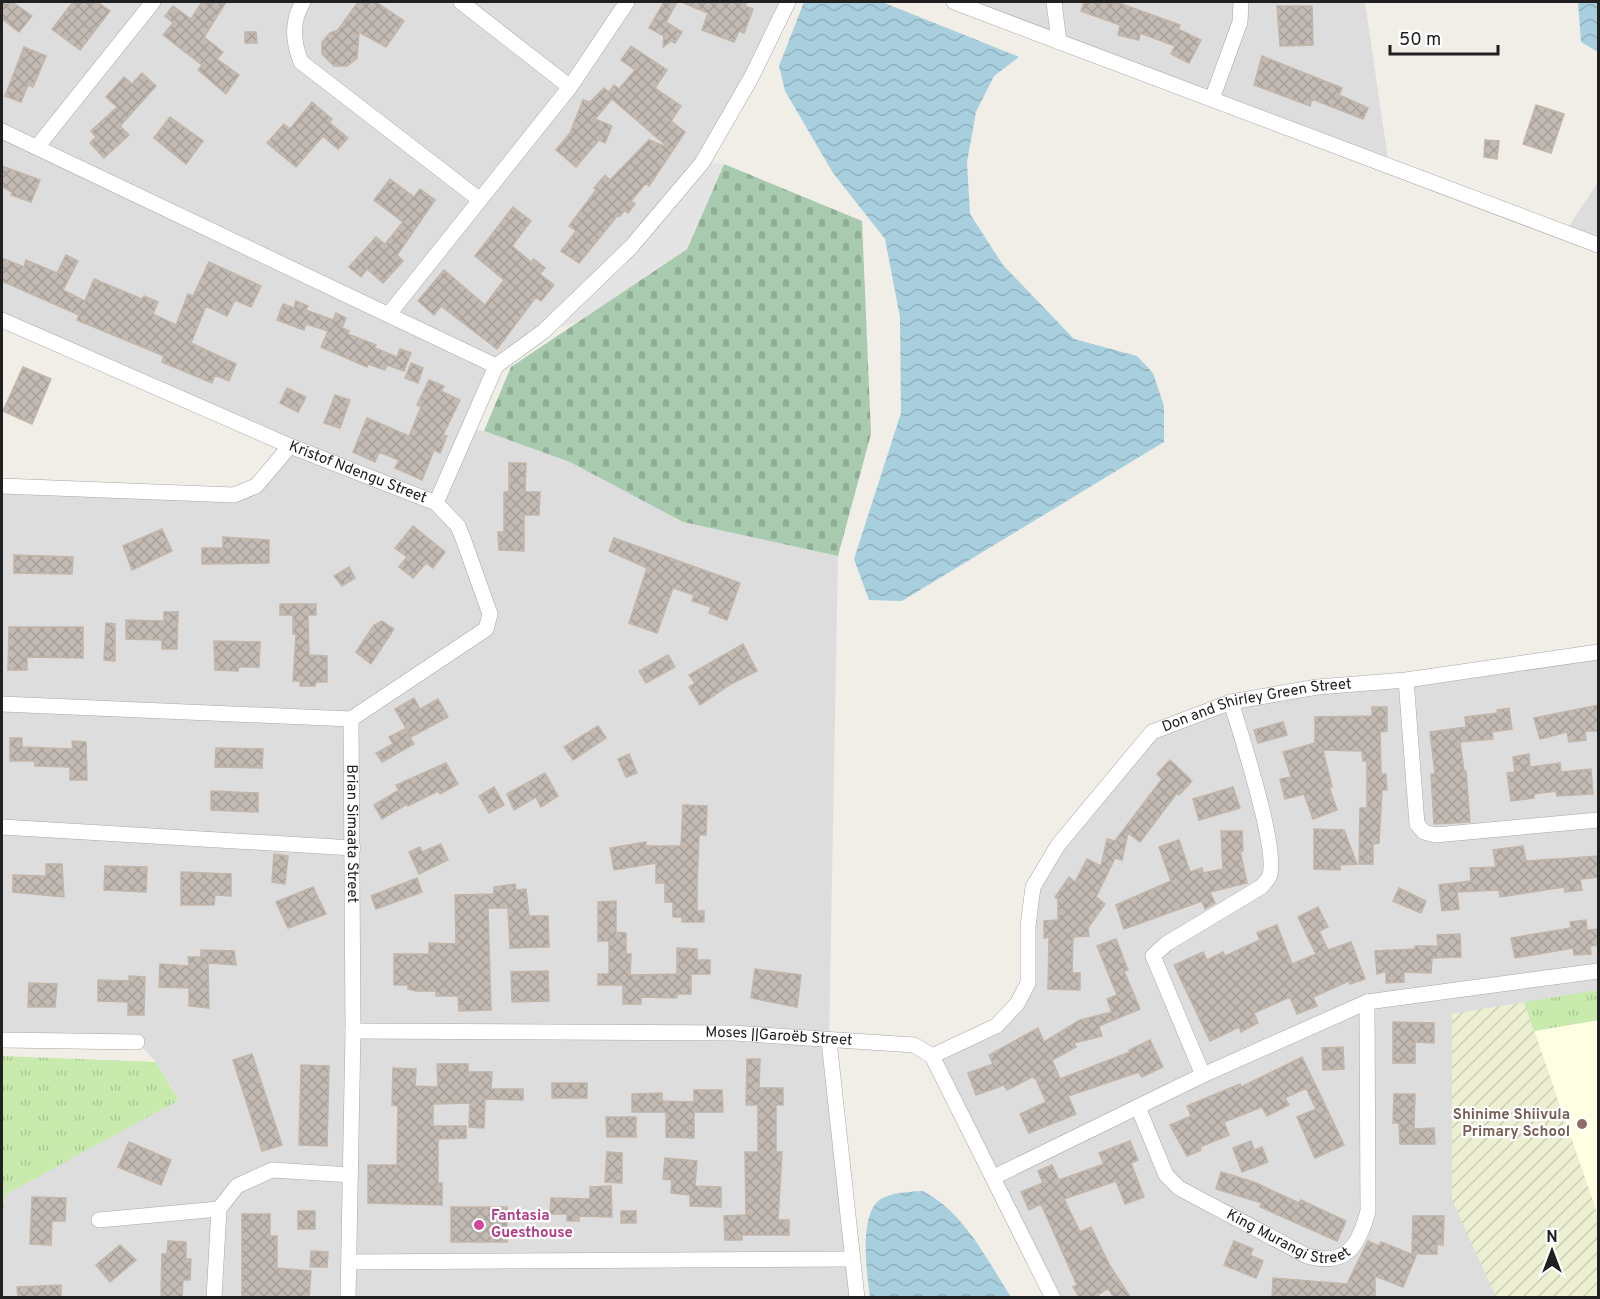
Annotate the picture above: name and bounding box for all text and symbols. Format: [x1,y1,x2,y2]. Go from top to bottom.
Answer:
scale bar [1390,18,1498,56]
text: 50 m [1399,29,1441,52]
street label: Kristof Ndengu Street [286,437,429,508]
street label: Don and Shirley Green Street [1159,675,1352,737]
street label: Brian Simaata Street [342,764,362,903]
street label: Moses ǁGaroëb Street [705,1023,853,1050]
place label: Shinime Shiivula Primary School [1453,1106,1570,1142]
marker: Shinime Shiivula Primary School [1575,1117,1589,1131]
street label: King Murangi Street [1223,1205,1355,1268]
place label: Fantasia Guesthouse [491,1207,573,1243]
marker: Fantasia Guesthouse [472,1218,486,1232]
north arrow [1522,1221,1582,1281]
text: N [1546,1228,1558,1248]

